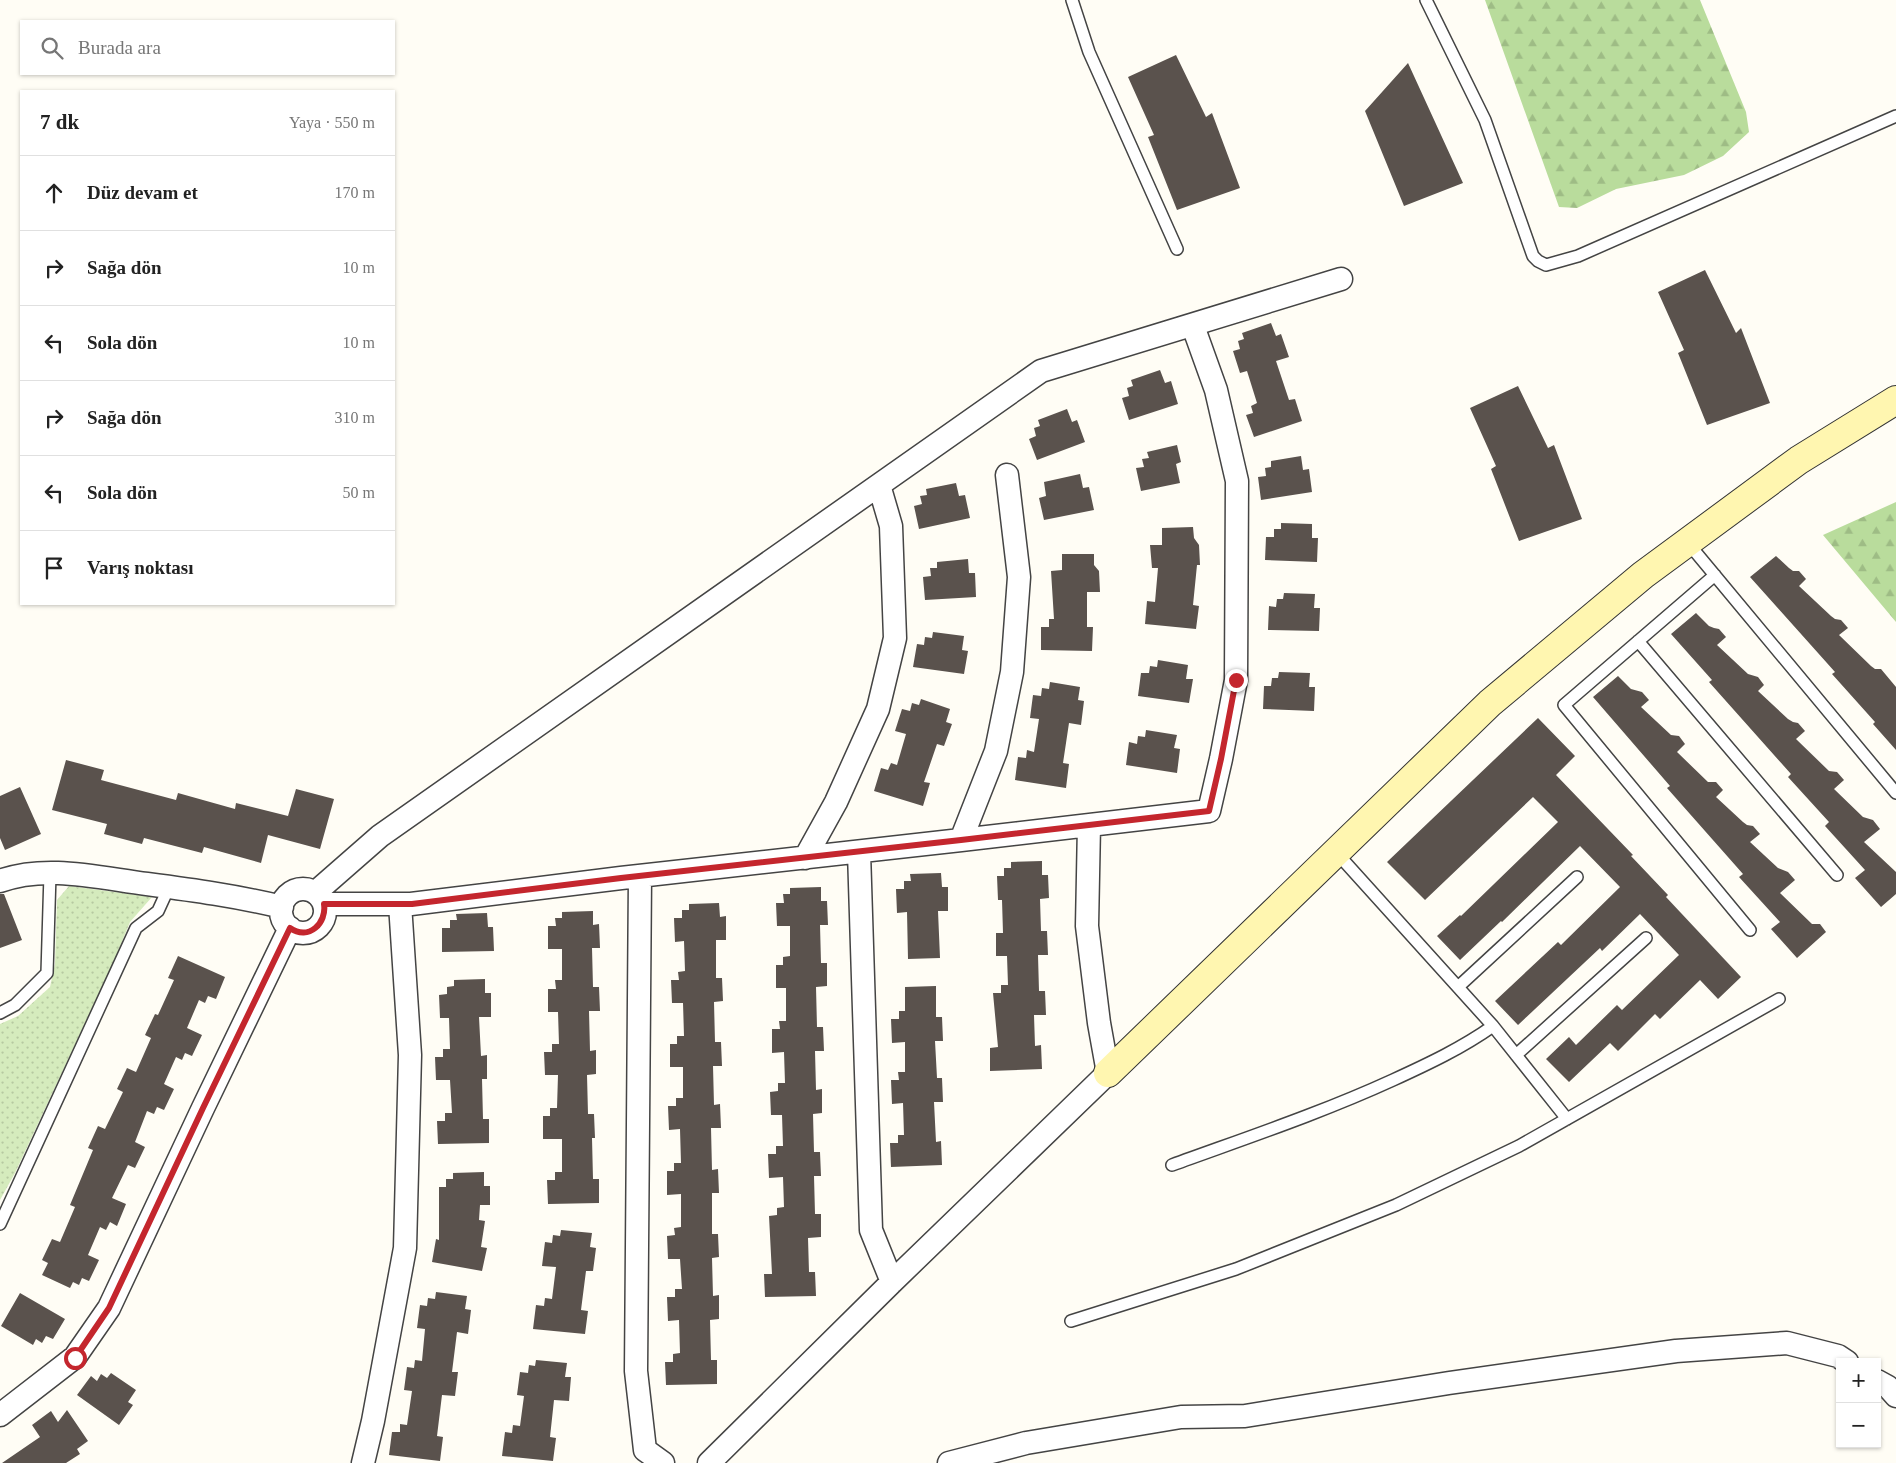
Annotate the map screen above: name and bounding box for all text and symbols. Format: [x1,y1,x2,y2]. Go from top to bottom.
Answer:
search box [20,20,395,75]
icon: search [38,34,66,62]
text: Burada ara [78,37,161,58]
text: 7 dk [40,110,79,134]
text: Yaya · 550 m [289,114,375,131]
icon: ahead [40,179,68,207]
text: Düz devam et [87,182,198,203]
text: 170 m [335,184,375,201]
icon: right [40,254,68,282]
text: Sağa dön [87,257,161,278]
text: 10 m [343,259,375,276]
icon: left [40,329,68,357]
text: Sola dön [87,332,157,353]
text: 10 m [343,334,375,351]
icon: right [40,404,68,432]
text: Sağa dön [87,407,161,428]
text: 310 m [335,409,375,426]
icon: left [40,479,68,507]
text: Sola dön [87,482,157,503]
text: 50 m [343,484,375,501]
icon: arrive [40,554,68,582]
text: Varış noktası [87,557,193,578]
route end [1225,669,1248,692]
route start [64,1347,87,1370]
map controls [1836,1358,1881,1448]
button: + [1836,1358,1881,1403]
button: − [1836,1403,1881,1448]

